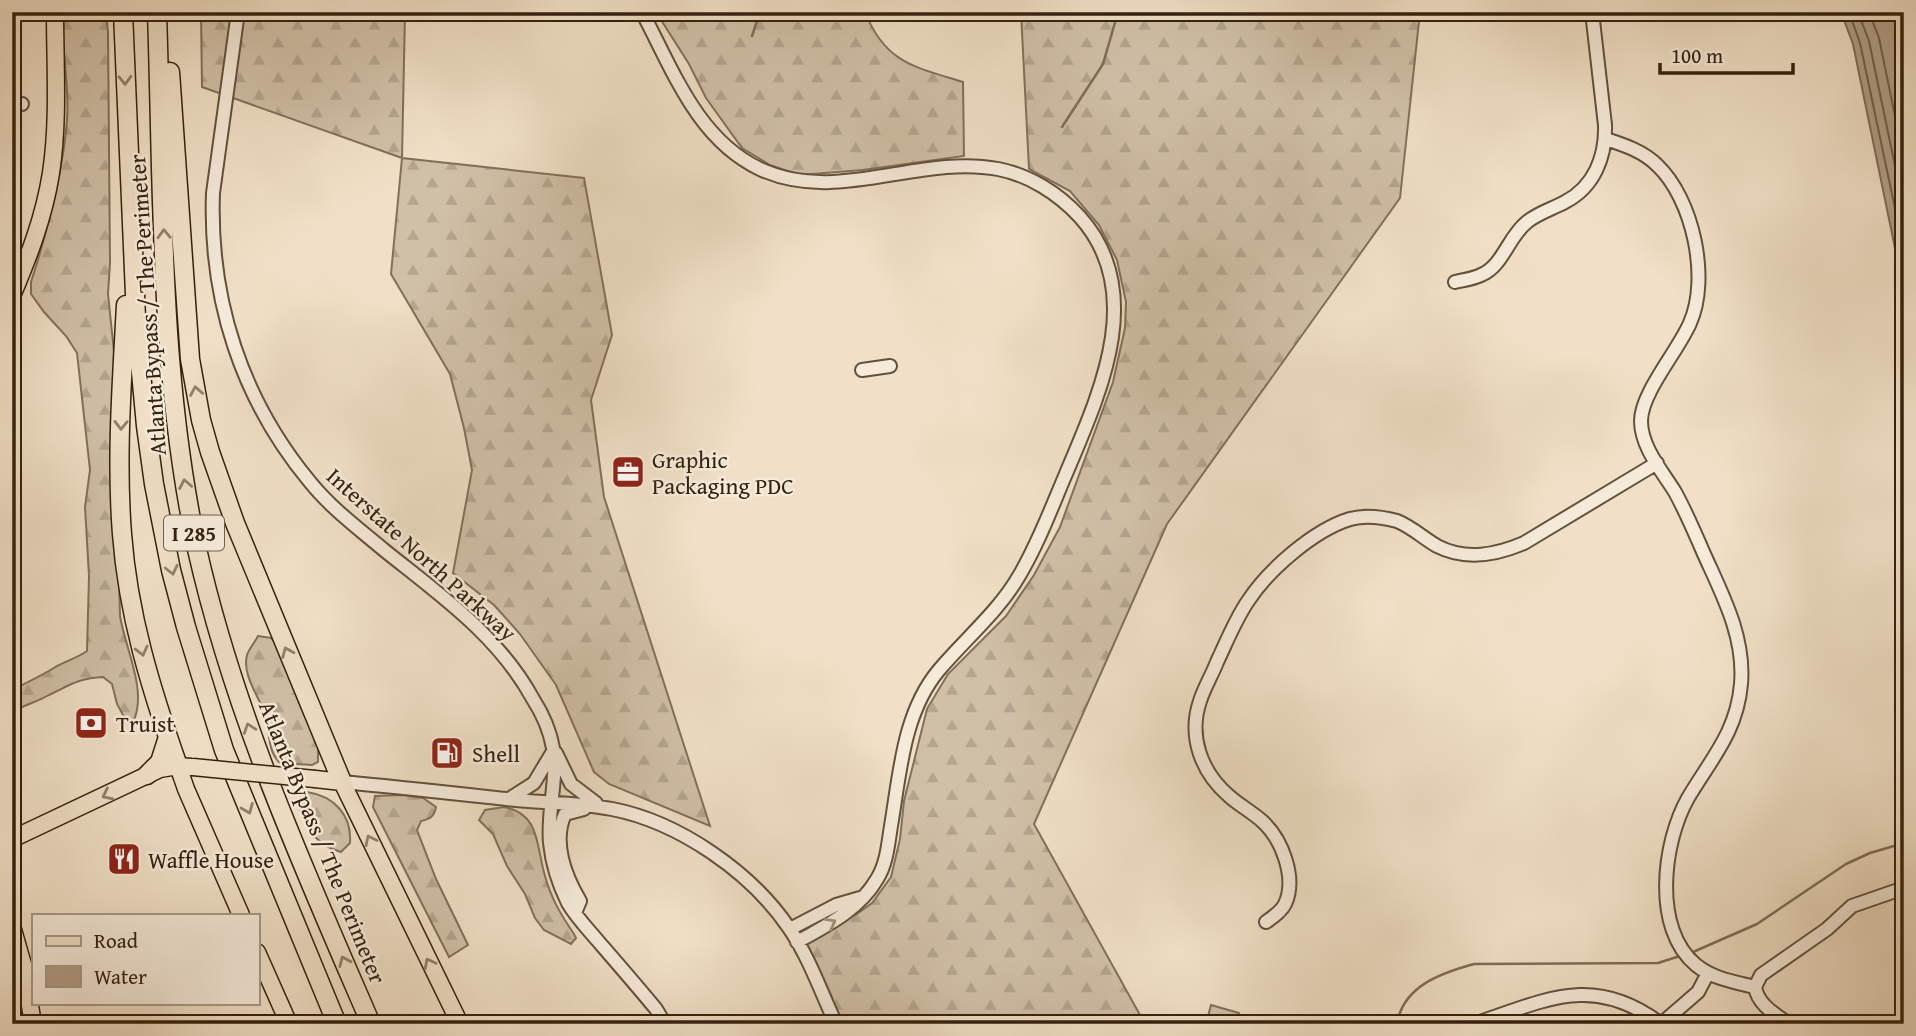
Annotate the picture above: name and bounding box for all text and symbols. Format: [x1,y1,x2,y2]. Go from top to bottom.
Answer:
scale bar [1660,32,1794,76]
text: 100 m [1671,40,1723,71]
one-way arrow [118,75,133,86]
street label: Atlanta Bypass / The Perimeter [120,153,174,457]
one-way arrow [157,228,172,239]
one-way arrow [189,385,204,397]
one-way arrow [113,420,128,431]
place label: Graphic Packaging PDC [652,443,794,502]
office icon: Graphic Packaging PDC [609,453,647,491]
street label: Interstate North Parkway [320,460,525,649]
one-way arrow [179,478,194,490]
road number: I 285 [164,516,224,550]
one-way arrow [163,564,178,576]
one-way arrow [134,645,148,657]
one-way arrow [281,646,295,658]
street label: Atlanta Bypass / The Perimeter [251,696,395,989]
bank icon: Truist [72,704,110,742]
place label: Truist [116,707,175,740]
one-way arrow [243,722,257,734]
fuel station icon: Shell [428,734,466,772]
place label: Shell [472,737,520,770]
one-way arrow [102,787,114,801]
one-way arrow [240,802,254,815]
one-way arrow [364,835,378,847]
restaurant icon: Waffle House [105,840,143,878]
place label: Waffle House [148,843,274,876]
legend [32,914,259,1004]
one-way arrow [824,918,836,931]
text: Road [94,925,139,956]
one-way arrow [338,956,352,968]
one-way arrow [424,958,438,970]
text: Water [94,961,147,992]

